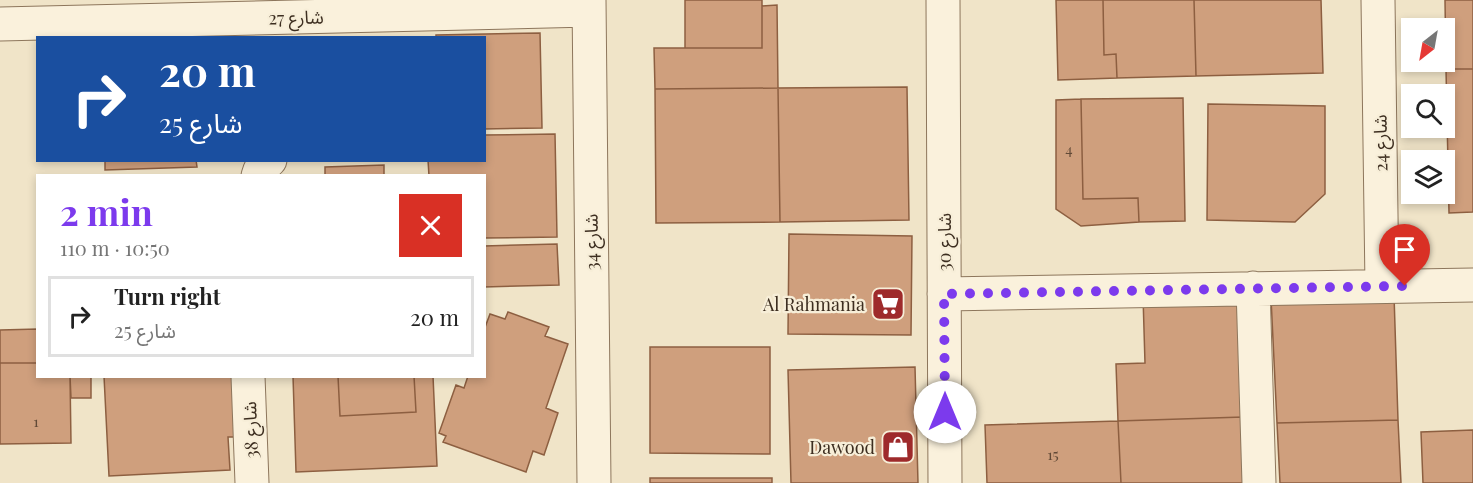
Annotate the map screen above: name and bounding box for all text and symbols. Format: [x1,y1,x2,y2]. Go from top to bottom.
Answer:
street label: شارع 27 [268,5,324,32]
north arrow [1401,18,1455,72]
map controls [1401,18,1455,204]
text: 20 m [159,42,256,98]
icon: right [60,60,138,138]
button: search [1401,84,1455,138]
text: شارع 25 [159,104,243,140]
street label: شارع 24 [1368,114,1395,172]
house number: 4 [1065,139,1073,159]
button: layers [1401,150,1455,204]
text: 2 min [60,187,153,235]
button: close [399,194,462,257]
street label: شارع 34 [579,213,606,271]
street label: شارع 30 [932,213,959,271]
pin [1379,224,1430,286]
icon: arrive [1388,233,1421,266]
text: 110 m · 10:50 [60,234,170,261]
text: Turn right [114,281,220,311]
supermarket icon: Al Rahmania [870,286,906,322]
place label: Al Rahmania [762,292,865,316]
icon: right [63,300,96,333]
text: 20 m [410,302,459,332]
text: شارع 25 [114,316,176,343]
position arrow [913,380,977,444]
street label: شارع 38 [237,401,266,459]
house number: 1 [33,411,39,431]
shop icon: Dawood [880,429,916,465]
place label: Dawood [809,435,876,459]
house number: 15 [1047,444,1059,464]

